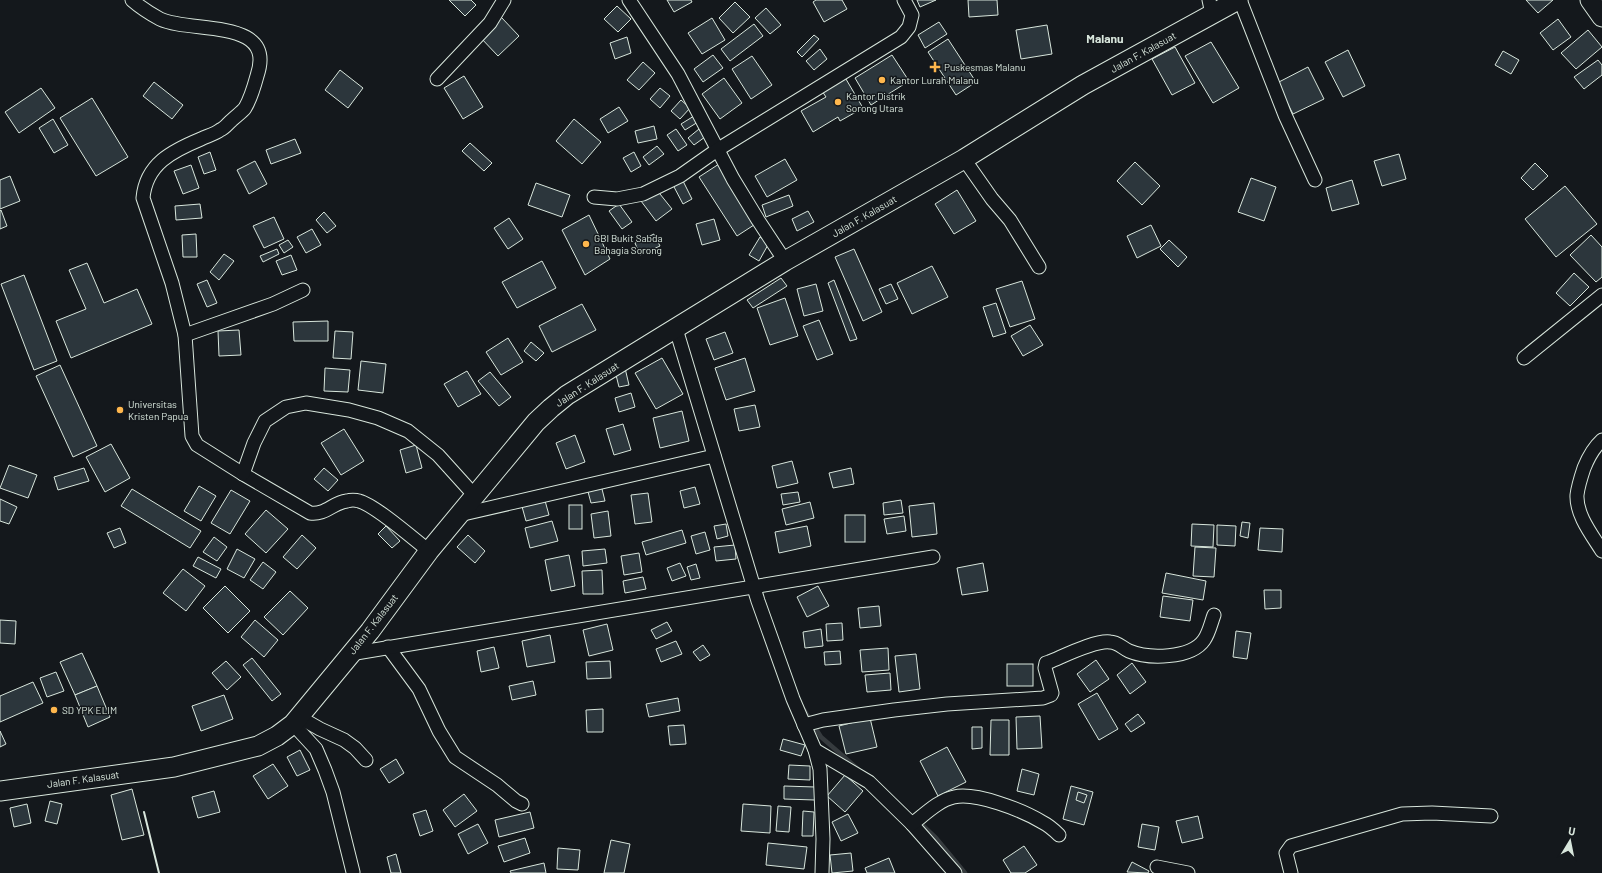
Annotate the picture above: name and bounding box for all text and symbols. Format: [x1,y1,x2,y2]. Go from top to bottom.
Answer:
street label: Jalan F. Kalasuat [1108,29,1178,75]
district label: Malanu [1086,31,1124,45]
marker: Puskesmas Malanu [929,61,941,73]
place label: Puskesmas Malanu [944,61,1026,73]
place label: Kantor Lurah Malanu [890,74,979,86]
marker: Kantor Lurah Malanu [877,75,887,85]
place label: Kantor Distrik Sorong Utara [846,90,906,114]
marker: Kantor Distrik Sorong Utara [833,97,843,107]
street label: Jalan F. Kalasuat [829,192,899,239]
place label: GBI Bukit Sabda Bahagia Sorong [594,232,663,256]
marker: GBI Bukit Sabda Bahagia Sorong [581,239,591,249]
street label: Jalan F. Kalasuat [553,359,621,409]
place label: Universitas Kristen Papua [128,398,188,422]
marker: Universitas Kristen Papua [115,405,125,415]
street label: Jalan F. Kalasuat [346,591,400,656]
place label: SD YPK ELIM [62,704,117,716]
marker: SD YPK ELIM [49,705,59,715]
street label: Jalan F. Kalasuat [46,768,120,790]
north arrow [1550,821,1590,861]
text: U [1567,824,1576,838]

